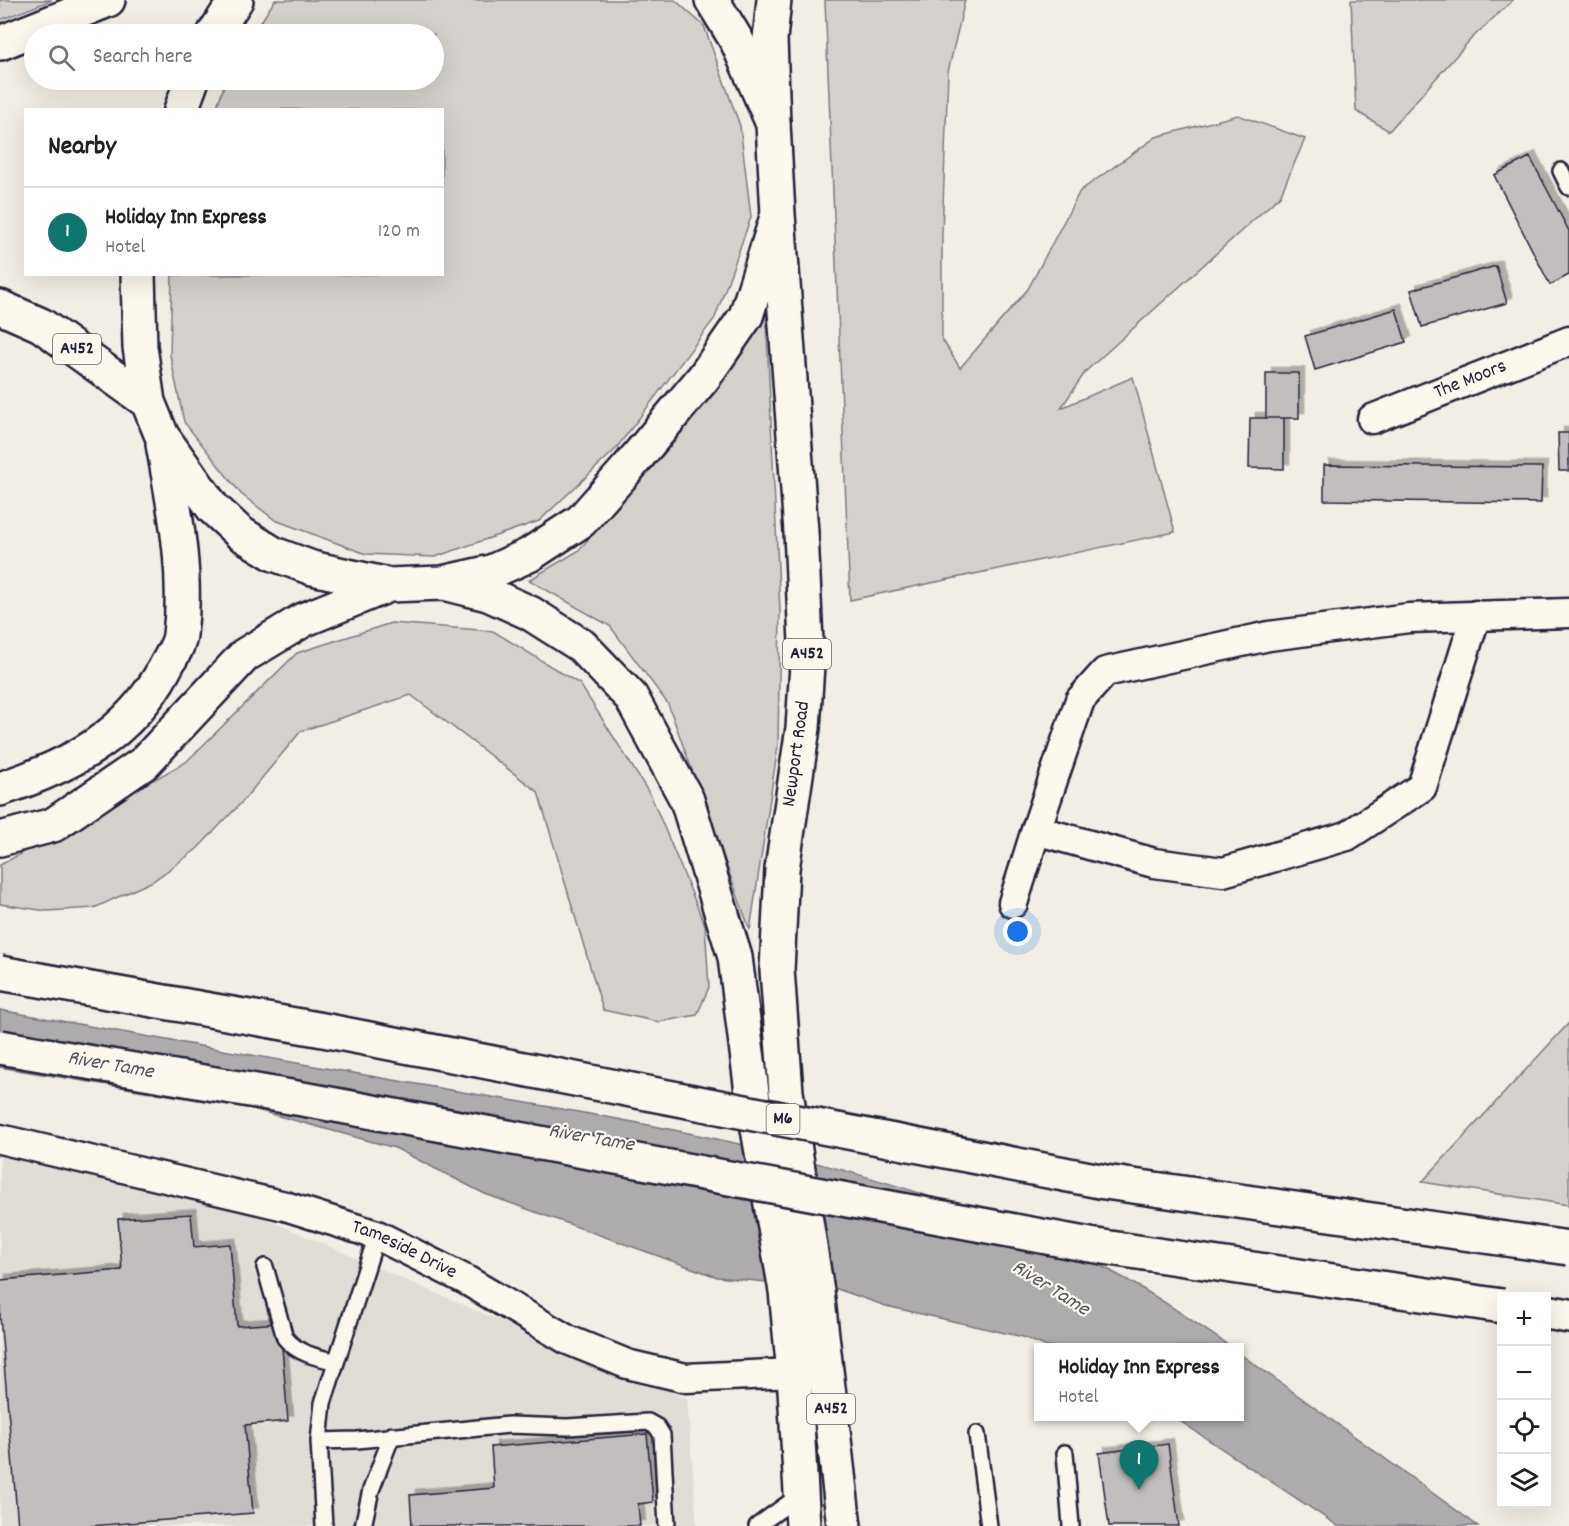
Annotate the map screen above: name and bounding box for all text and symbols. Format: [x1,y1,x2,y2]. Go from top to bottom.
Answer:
search box [24,24,444,90]
icon: search [45,41,78,74]
text: Search here [93,42,192,73]
text: Nearby [48,129,116,166]
text: Holiday Inn Express [105,203,267,234]
text: 1 [65,218,70,246]
text: 120 m [378,218,420,246]
text: Hotel [105,234,145,262]
road number: A452 [53,334,101,364]
street label: The Moors [1430,353,1511,407]
road number: A452 [783,639,831,669]
street label: Newport Road [776,699,818,809]
your location [1003,917,1032,946]
water label: River Tame [65,1044,157,1088]
road number: M6 [766,1104,800,1134]
water label: River Tame [546,1117,638,1162]
street label: Tameside Drive [348,1214,462,1287]
water label: River Tame [1005,1253,1096,1326]
map controls [1497,1292,1551,1508]
button: + [1497,1292,1551,1346]
popup [1034,1343,1244,1421]
button: − [1497,1346,1551,1400]
text: Holiday Inn Express [1058,1353,1220,1384]
text: Hotel [1058,1384,1098,1412]
road number: A452 [807,1394,855,1424]
button: locate [1497,1400,1551,1454]
pin: 1 [1120,1440,1158,1490]
button: layers [1497,1454,1551,1508]

